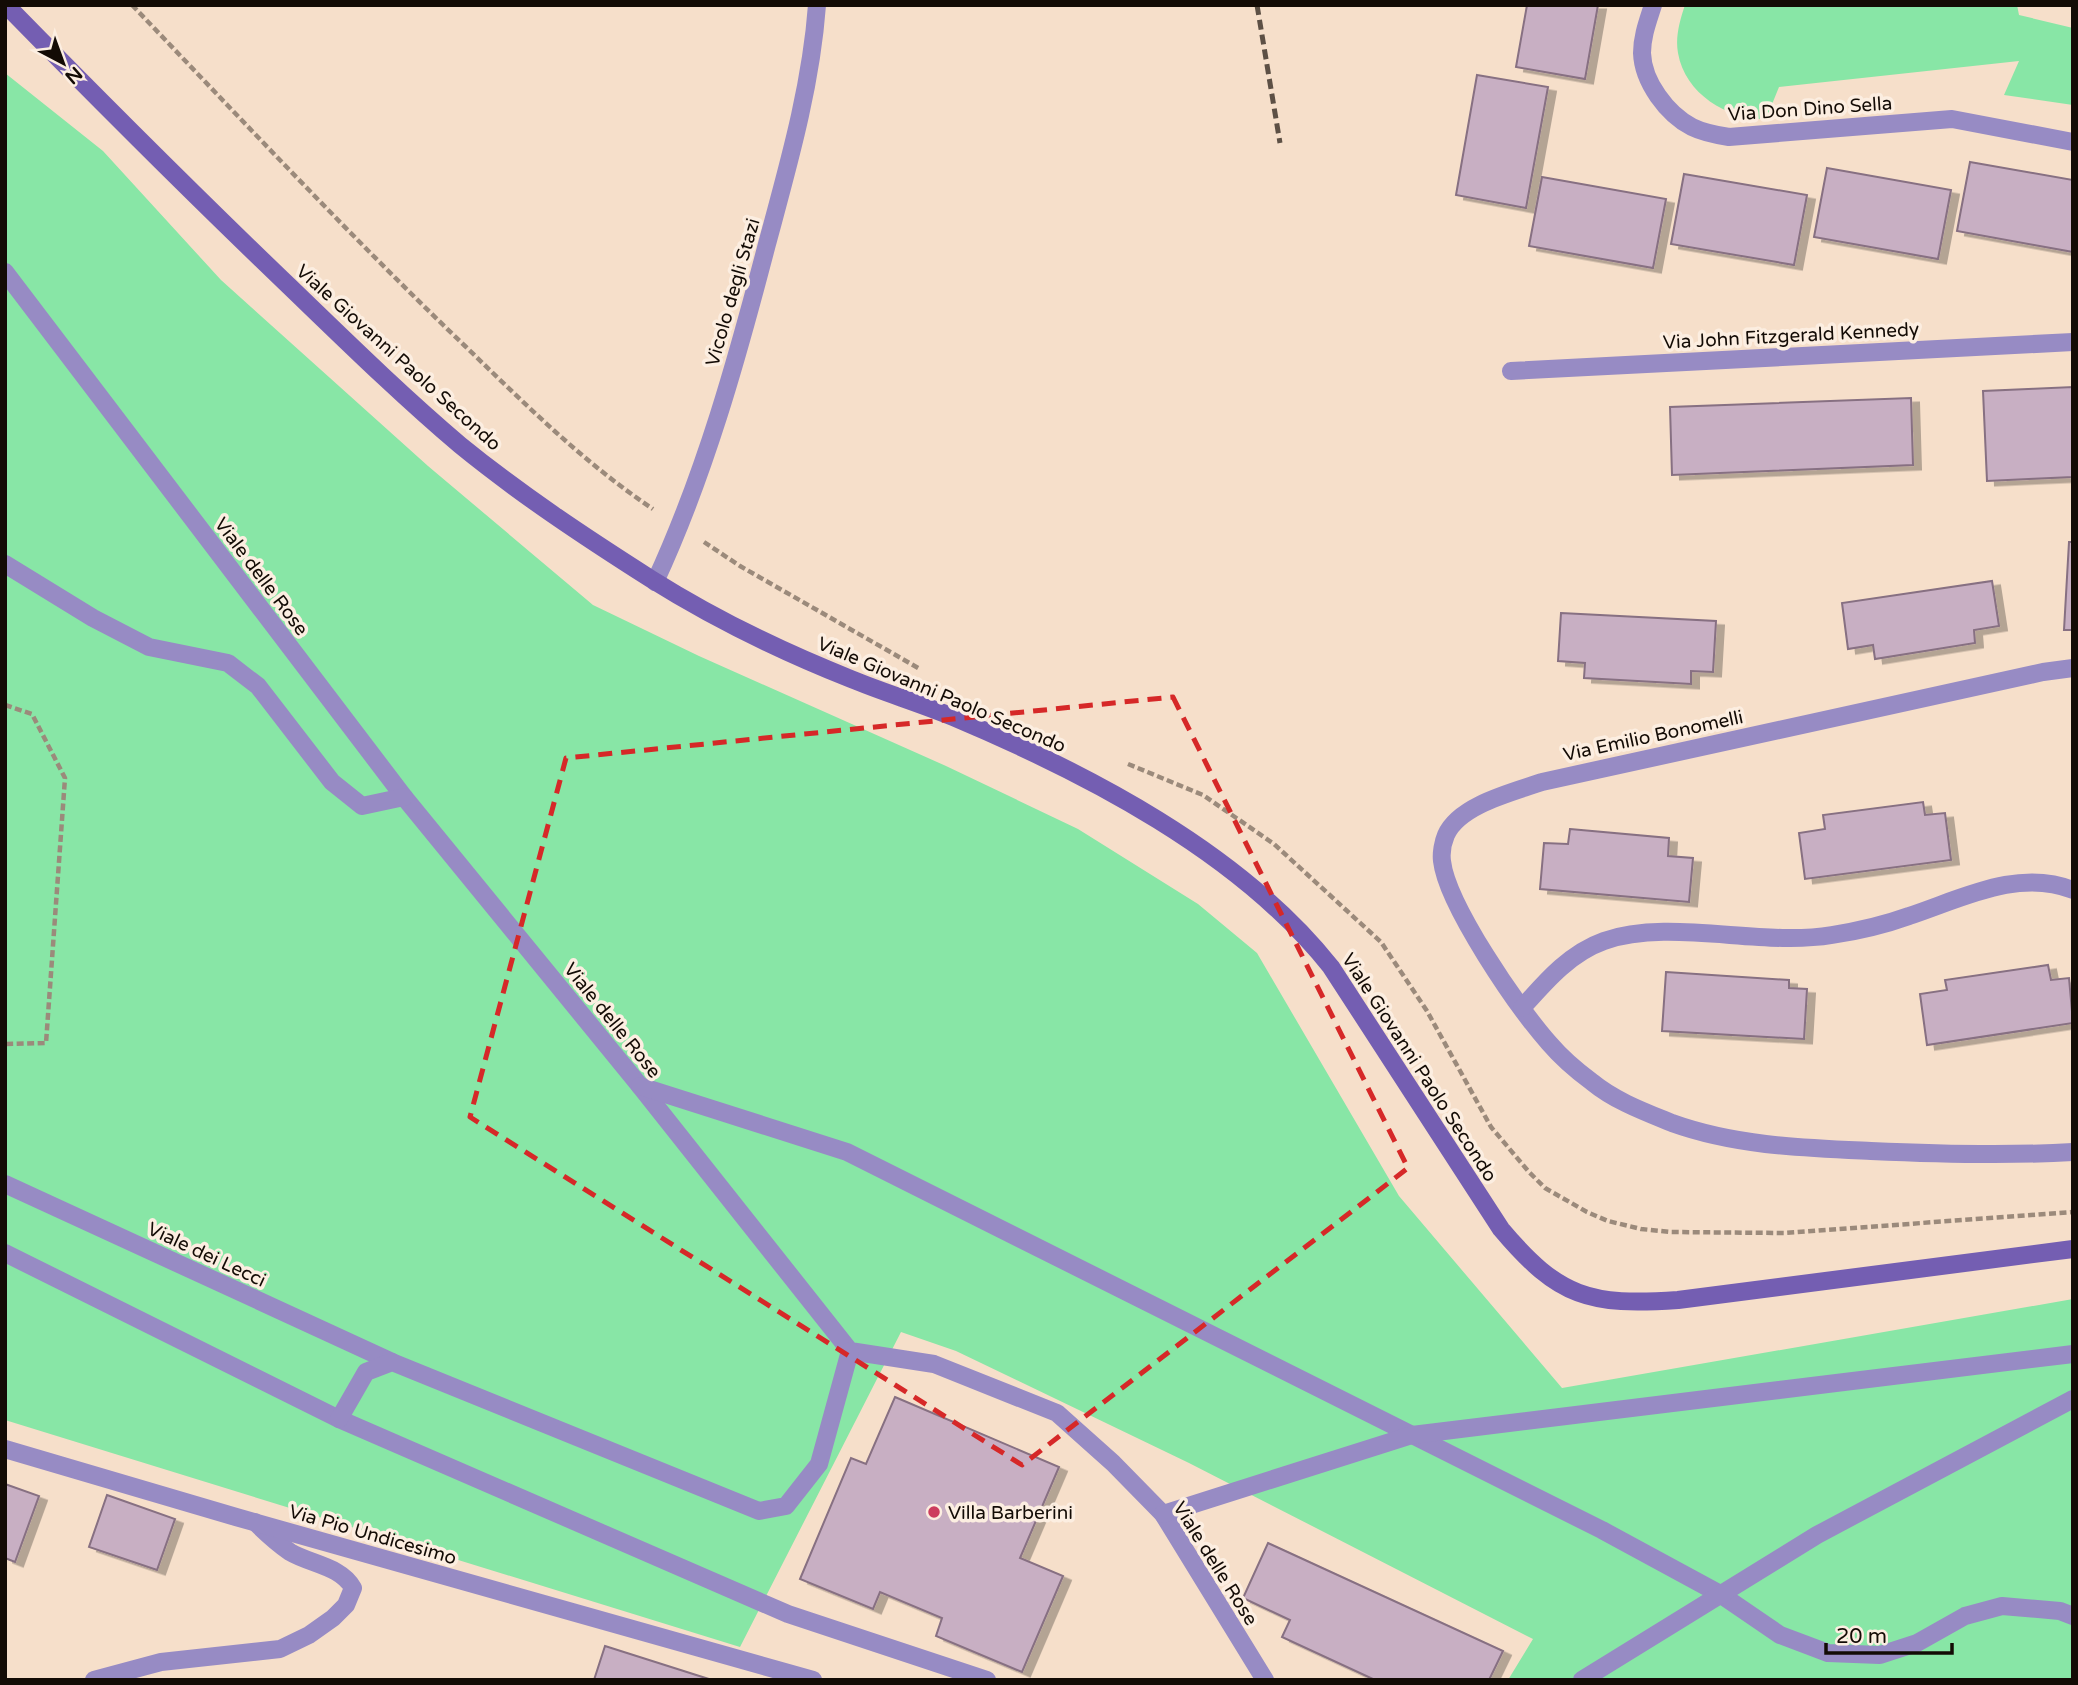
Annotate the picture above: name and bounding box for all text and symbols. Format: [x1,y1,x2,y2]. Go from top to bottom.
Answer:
north arrow [28,28,98,98]
text: N [61,62,86,88]
street label: Via Don Dino Sella [1727,92,1893,126]
street label: Vicolo degli Stazi [701,216,765,369]
street label: Viale Giovanni Paolo Secondo [291,260,505,455]
street label: Via John Fitzgerald Kennedy [1662,318,1920,354]
street label: Viale delle Rose [210,513,313,640]
street label: Viale Giovanni Paolo Secondo [814,632,1069,757]
street label: Via Emilio Bonomelli [1561,706,1745,766]
street label: Viale Giovanni Paolo Secondo [1337,949,1501,1186]
street label: Viale delle Rose [559,959,665,1083]
street label: Viale dei Lecci [144,1218,269,1292]
street label: Viale delle Rose [1168,1498,1262,1629]
street label: Via Pio Undicesimo [286,1501,459,1569]
place label: Villa Barberini [948,1502,1073,1524]
marker: Villa Barberini [926,1504,942,1520]
scale bar [1826,1612,1952,1656]
text: 20 m [1836,1624,1887,1649]

